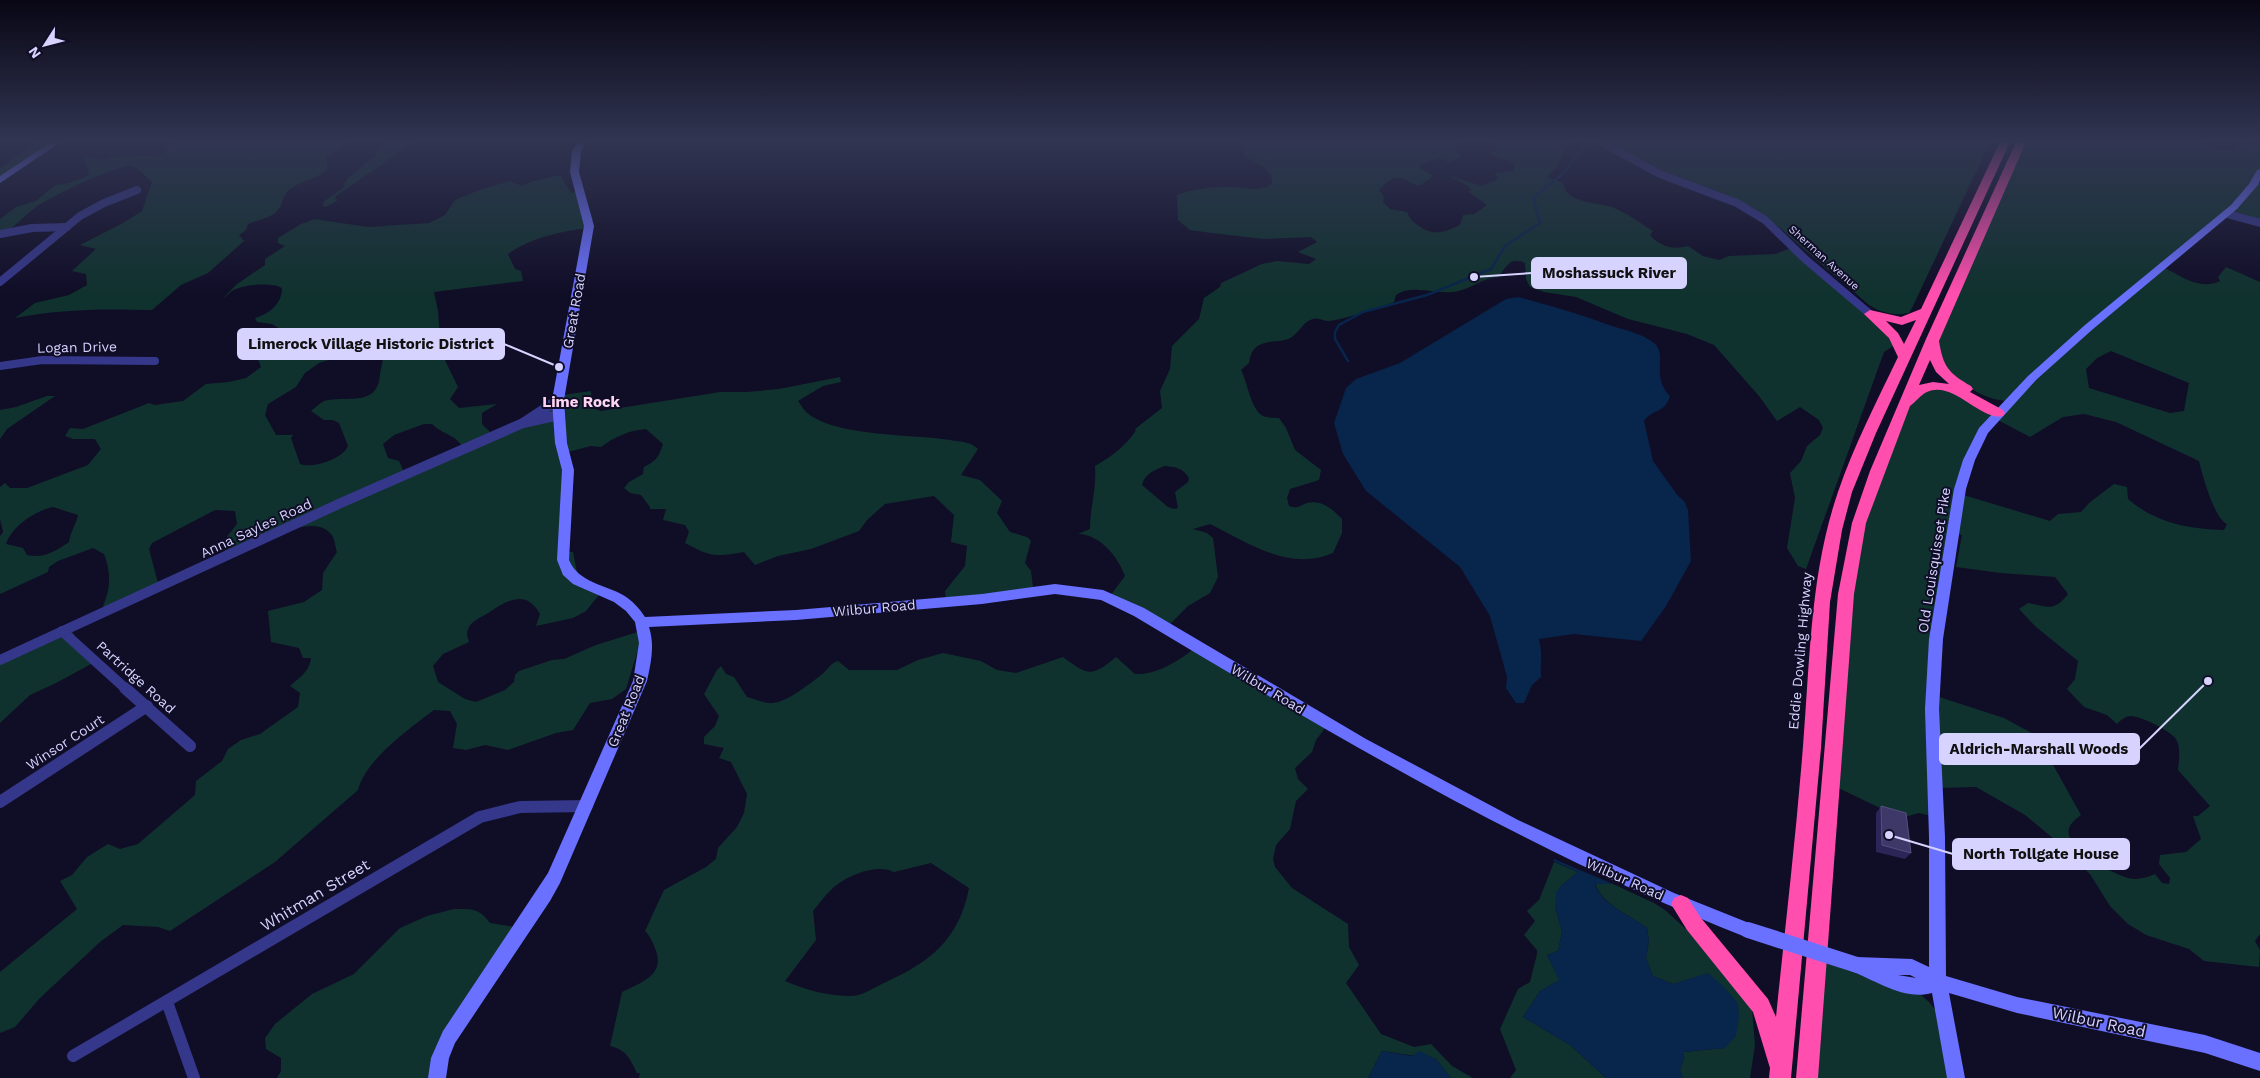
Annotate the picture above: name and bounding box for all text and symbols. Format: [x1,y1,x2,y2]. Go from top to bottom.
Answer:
north arrow [20,20,70,70]
text: N [25,44,44,62]
street label: Sherman Avenue [1786,223,1862,293]
callout: Moshassuck River [1532,258,1686,288]
text: Moshassuck River [1542,264,1676,282]
street label: Great Road [560,272,588,350]
callout: Limerock Village Historic District [238,329,504,359]
text: Limerock Village Historic District [248,335,494,353]
street label: Logan Drive [37,338,117,356]
district label: Lime Rock [542,393,620,411]
street label: Old Louisquisset Pike [1915,486,1953,634]
street label: Anna Sayles Road [198,495,314,561]
street label: Eddie Dowling Highway [1785,571,1815,730]
street label: Wilbur Road [832,596,916,620]
street label: Partridge Road [93,637,179,717]
street label: Wilbur Road [1228,661,1308,717]
street label: Great Road [604,673,648,749]
street label: Winsor Court [23,711,107,773]
callout: Aldrich-Marshall Woods [1940,734,2139,764]
text: Aldrich-Marshall Woods [1950,740,2128,758]
callout: North Tollgate House [1953,839,2129,869]
text: North Tollgate House [1963,845,2119,863]
street label: Whitman Street [257,855,373,935]
street label: Wilbur Road [1584,855,1666,903]
street label: Wilbur Road [2051,1003,2147,1041]

